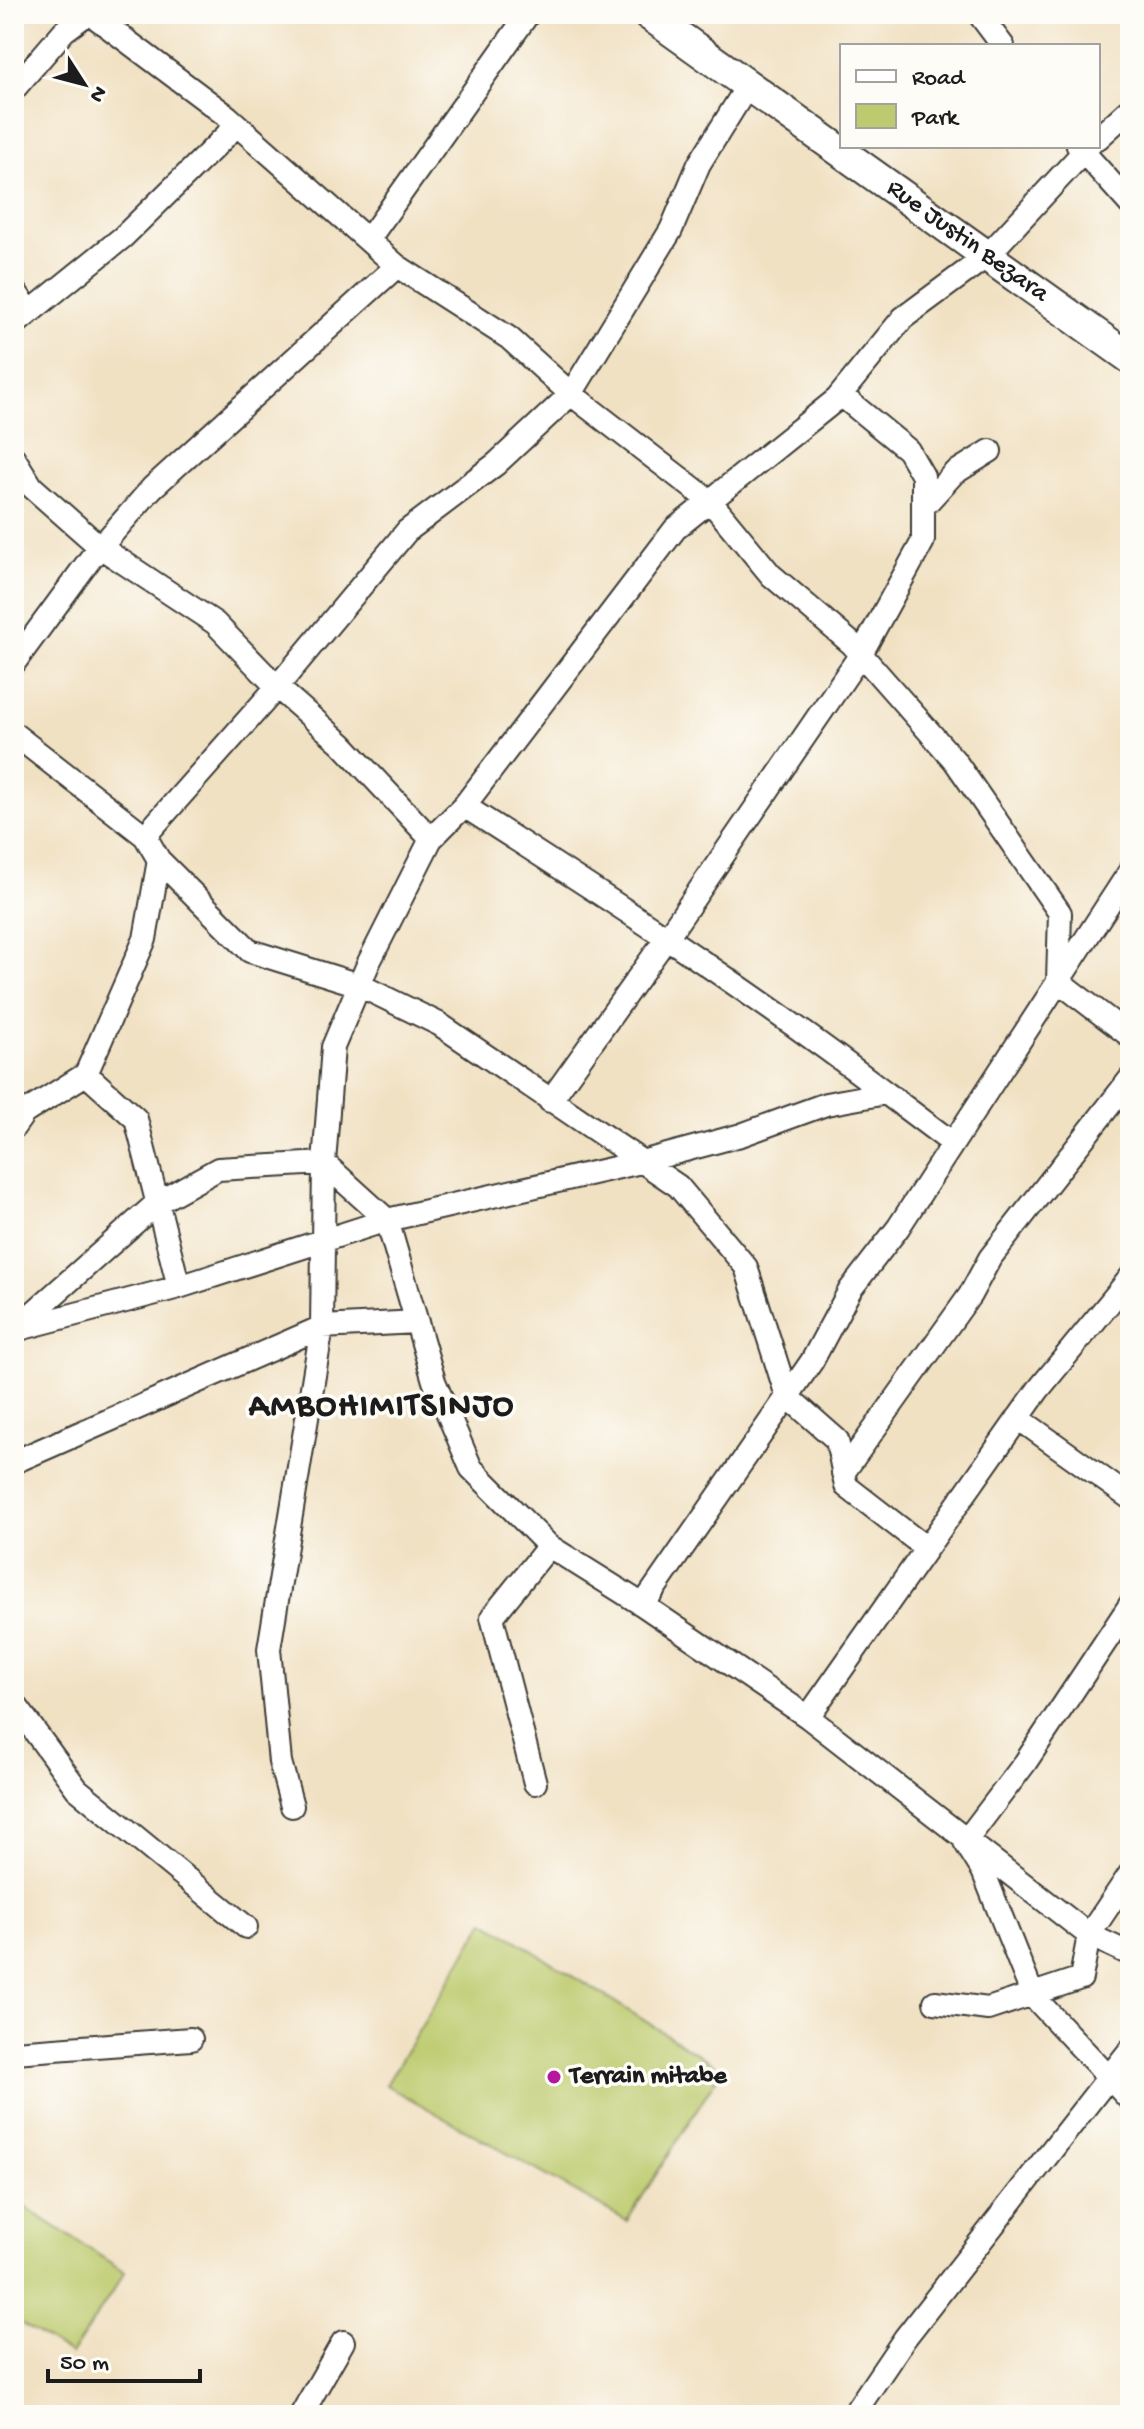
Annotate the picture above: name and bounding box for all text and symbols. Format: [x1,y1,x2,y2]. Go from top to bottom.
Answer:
north arrow [44,44,124,124]
legend [840,44,1100,148]
text: Road [912,65,966,94]
text: N [82,80,112,107]
text: Park [911,105,960,134]
street label: Rue Justin Bezara [880,173,1056,311]
district label: AMBOHIMITSINJO [248,1388,515,1428]
place label: Terrain mitabe [568,2062,728,2093]
marker: Terrain mitabe [545,2068,563,2086]
scale bar [48,2333,200,2383]
text: 50 m [60,2350,109,2379]

